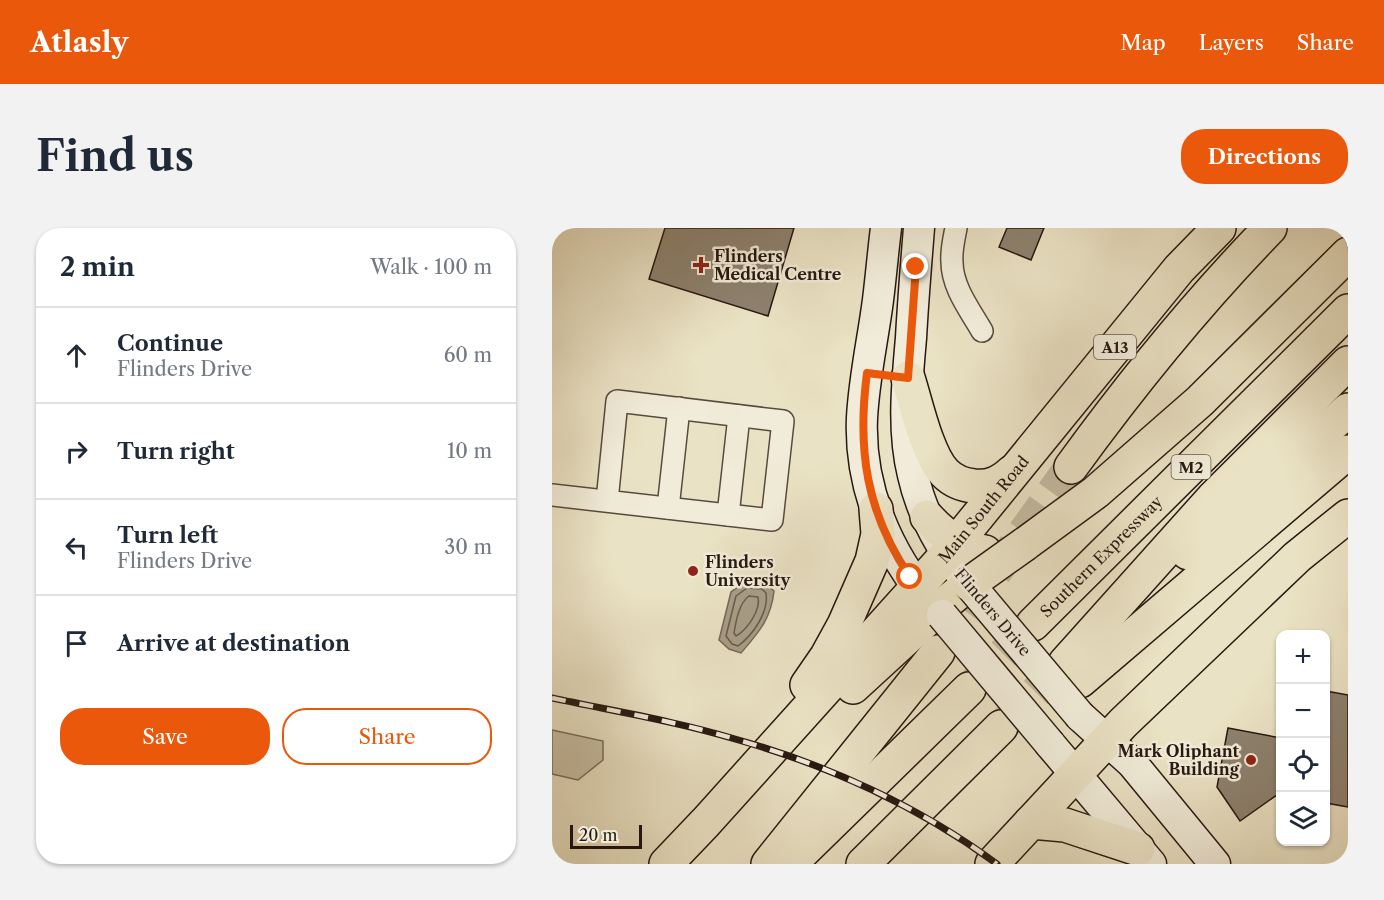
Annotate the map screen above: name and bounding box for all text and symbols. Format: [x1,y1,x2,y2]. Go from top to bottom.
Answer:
text: Atlasly [30,25,129,59]
text: Map [1121,30,1166,55]
text: Layers [1199,30,1264,55]
text: Share [1297,30,1354,55]
button: Directions [1181,129,1348,184]
text: Find us [36,130,194,182]
place label: Flinders Medical Centre [714,246,842,284]
text: 2 min [60,251,135,283]
route end [902,253,928,279]
text: Walk · 100 m [370,255,492,279]
marker: Flinders Medical Centre [692,256,710,274]
text: Continue [117,330,223,357]
road number: A13 [1094,335,1136,359]
icon: ahead [60,339,93,372]
text: 60 m [444,343,492,367]
text: Flinders Drive [117,357,252,381]
icon: right [60,435,93,468]
text: Turn right [117,438,235,465]
text: 10 m [447,439,492,463]
street label: Main South Road [934,451,1033,567]
road number: M2 [1172,455,1210,479]
street label: Southern Expressway [1036,491,1167,621]
text: Turn left [117,522,218,549]
icon: left [60,531,93,564]
text: 30 m [444,535,492,559]
text: Flinders Drive [117,549,252,573]
place label: Flinders University [705,552,792,590]
route start [896,563,922,589]
marker: Flinders University [686,564,700,578]
street label: Flinders Drive [951,564,1035,660]
icon: arrive [60,627,93,660]
text: Arrive at destination [117,630,350,657]
map controls [1276,630,1330,846]
button: + [1276,630,1330,684]
button: − [1276,684,1330,738]
button: Save [60,708,270,765]
button: Share [282,708,492,765]
button: locate [1276,738,1330,792]
place label: Mark Oliphant Building [1118,741,1240,779]
marker: Mark Oliphant Building [1244,753,1258,767]
button: layers [1276,792,1330,846]
scale bar [570,822,642,850]
text: 20 m [579,825,618,845]

